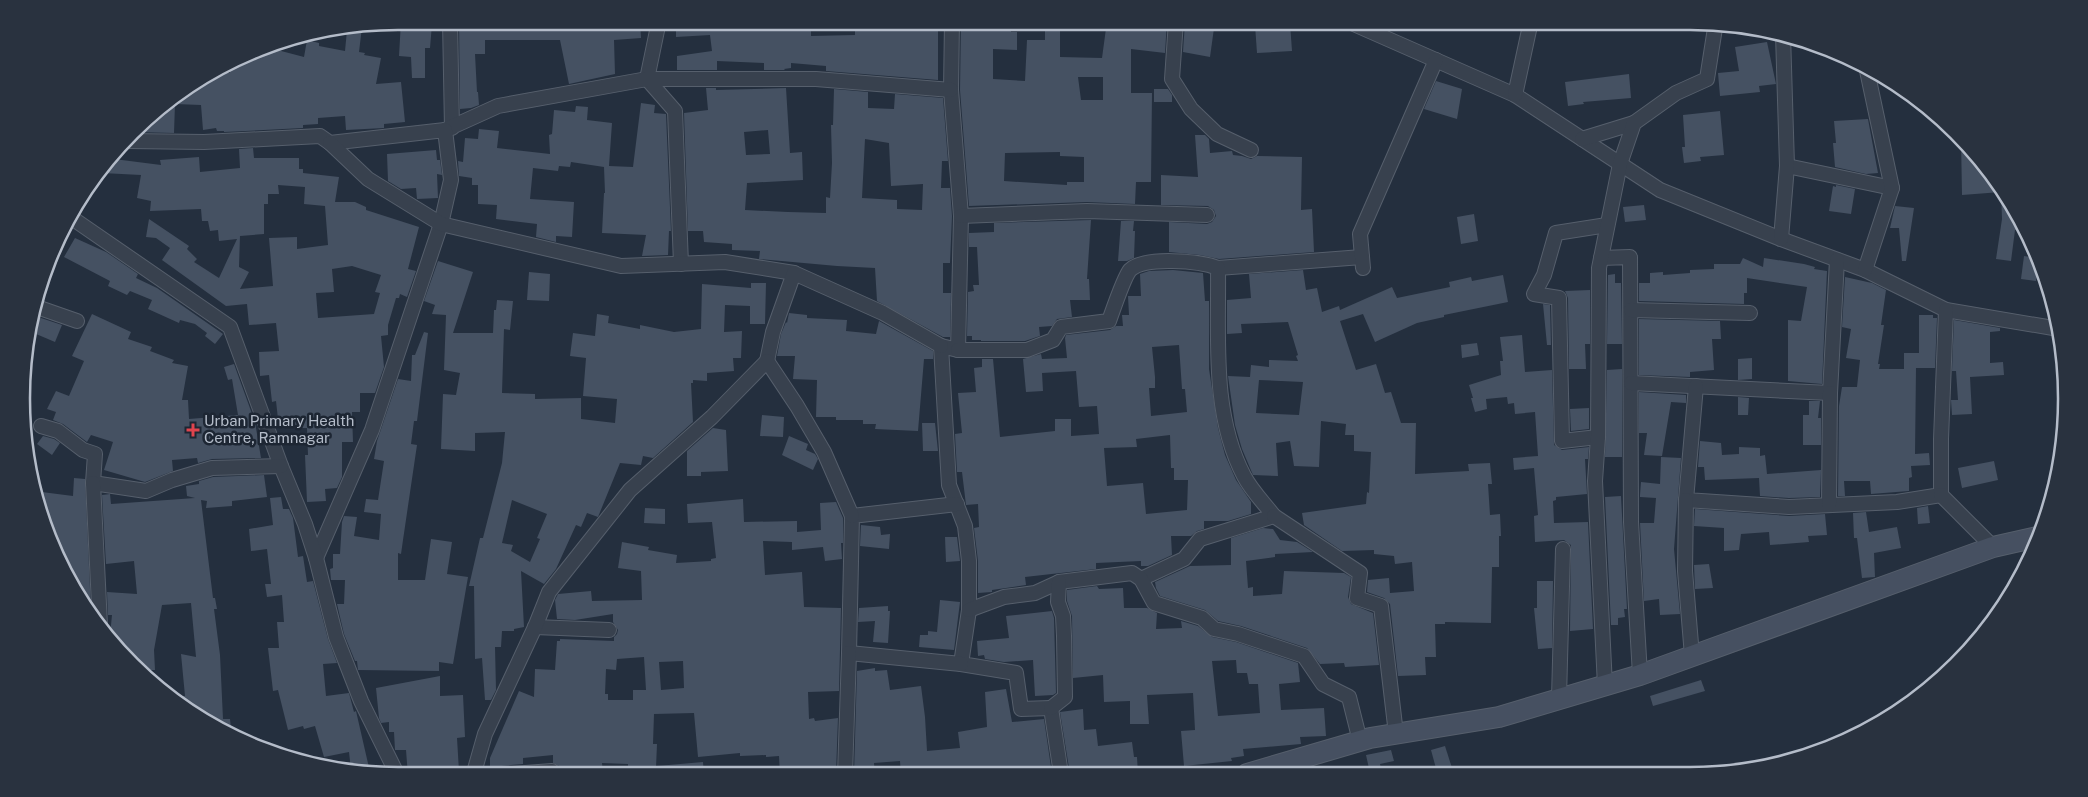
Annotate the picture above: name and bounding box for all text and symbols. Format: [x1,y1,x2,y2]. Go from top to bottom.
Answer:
place label: Urban Primary Health Centre, Ramnagar [204,412,355,446]
marker: Urban Primary Health Centre, Ramnagar [186,423,200,437]

